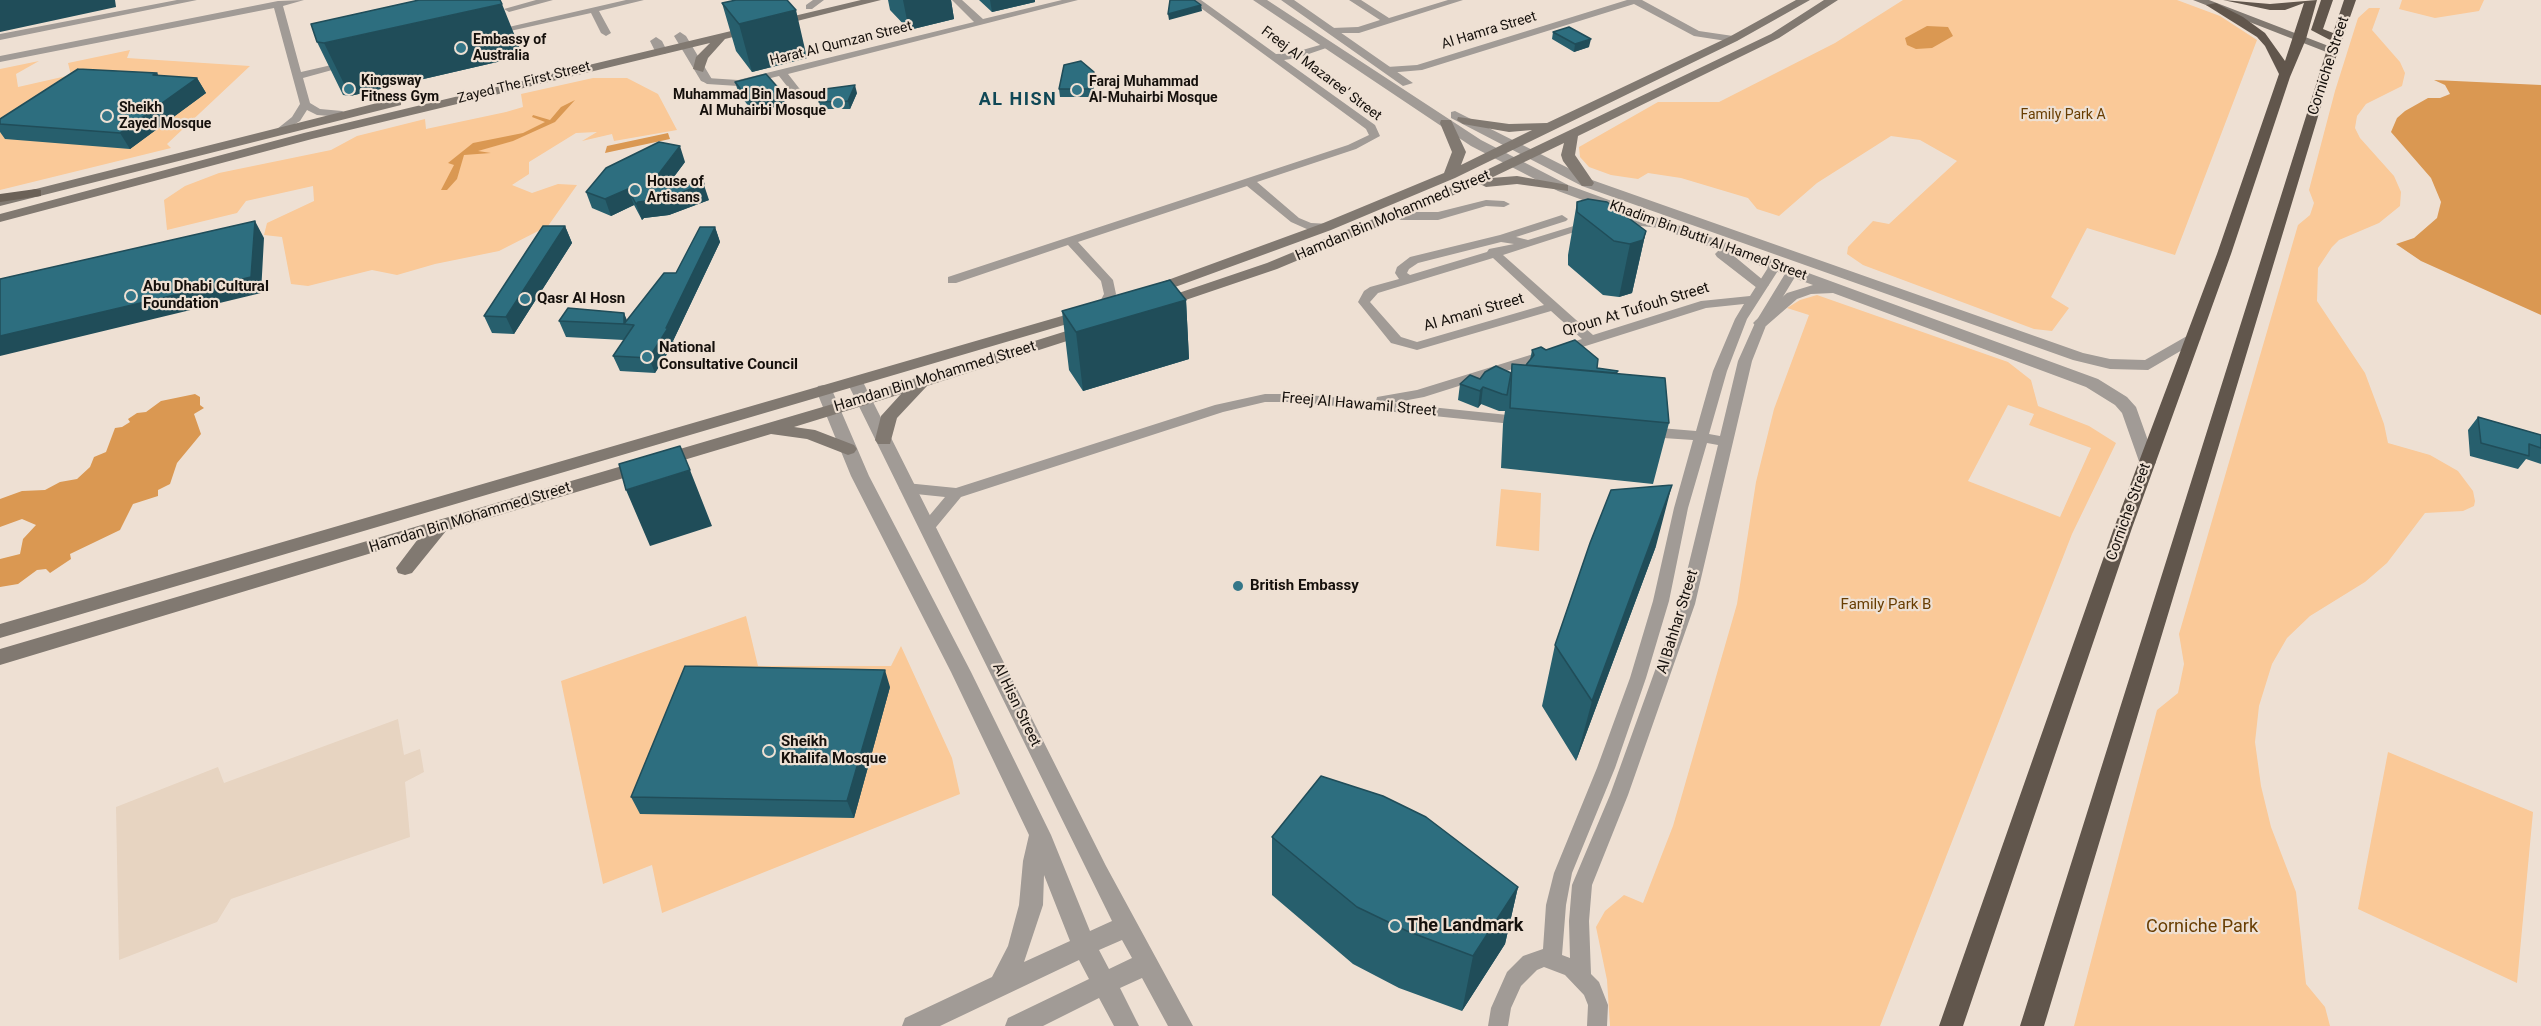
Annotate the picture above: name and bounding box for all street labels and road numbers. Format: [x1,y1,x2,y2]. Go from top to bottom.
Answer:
street label: Al Hamra Street [1440,9,1538,53]
street label: Corniche Street [2305,14,2353,118]
street label: Harat Al Qumzan Street [768,18,914,70]
street label: Freej Al Mazaree' Street [1257,23,1385,125]
street label: Zayed The First Street [456,58,592,108]
street label: Hamdan Bin Mohammed Street [1293,167,1493,265]
street label: Khadim Bin Butti Al Hamed Street [1607,197,1809,285]
street label: Qroun At Tufouh Street [1560,279,1712,341]
street label: Al Amani Street [1422,290,1526,336]
street label: Hamdan Bin Mohammed Street [832,338,1038,416]
street label: Freej Al Hawamil Street [1281,389,1437,421]
street label: Corniche Street [2103,461,2155,563]
street label: Hamdan Bin Mohammed Street [367,479,573,557]
street label: Al Bahhar Street [1654,568,1702,676]
street label: Al Hisn Street [988,660,1044,750]

